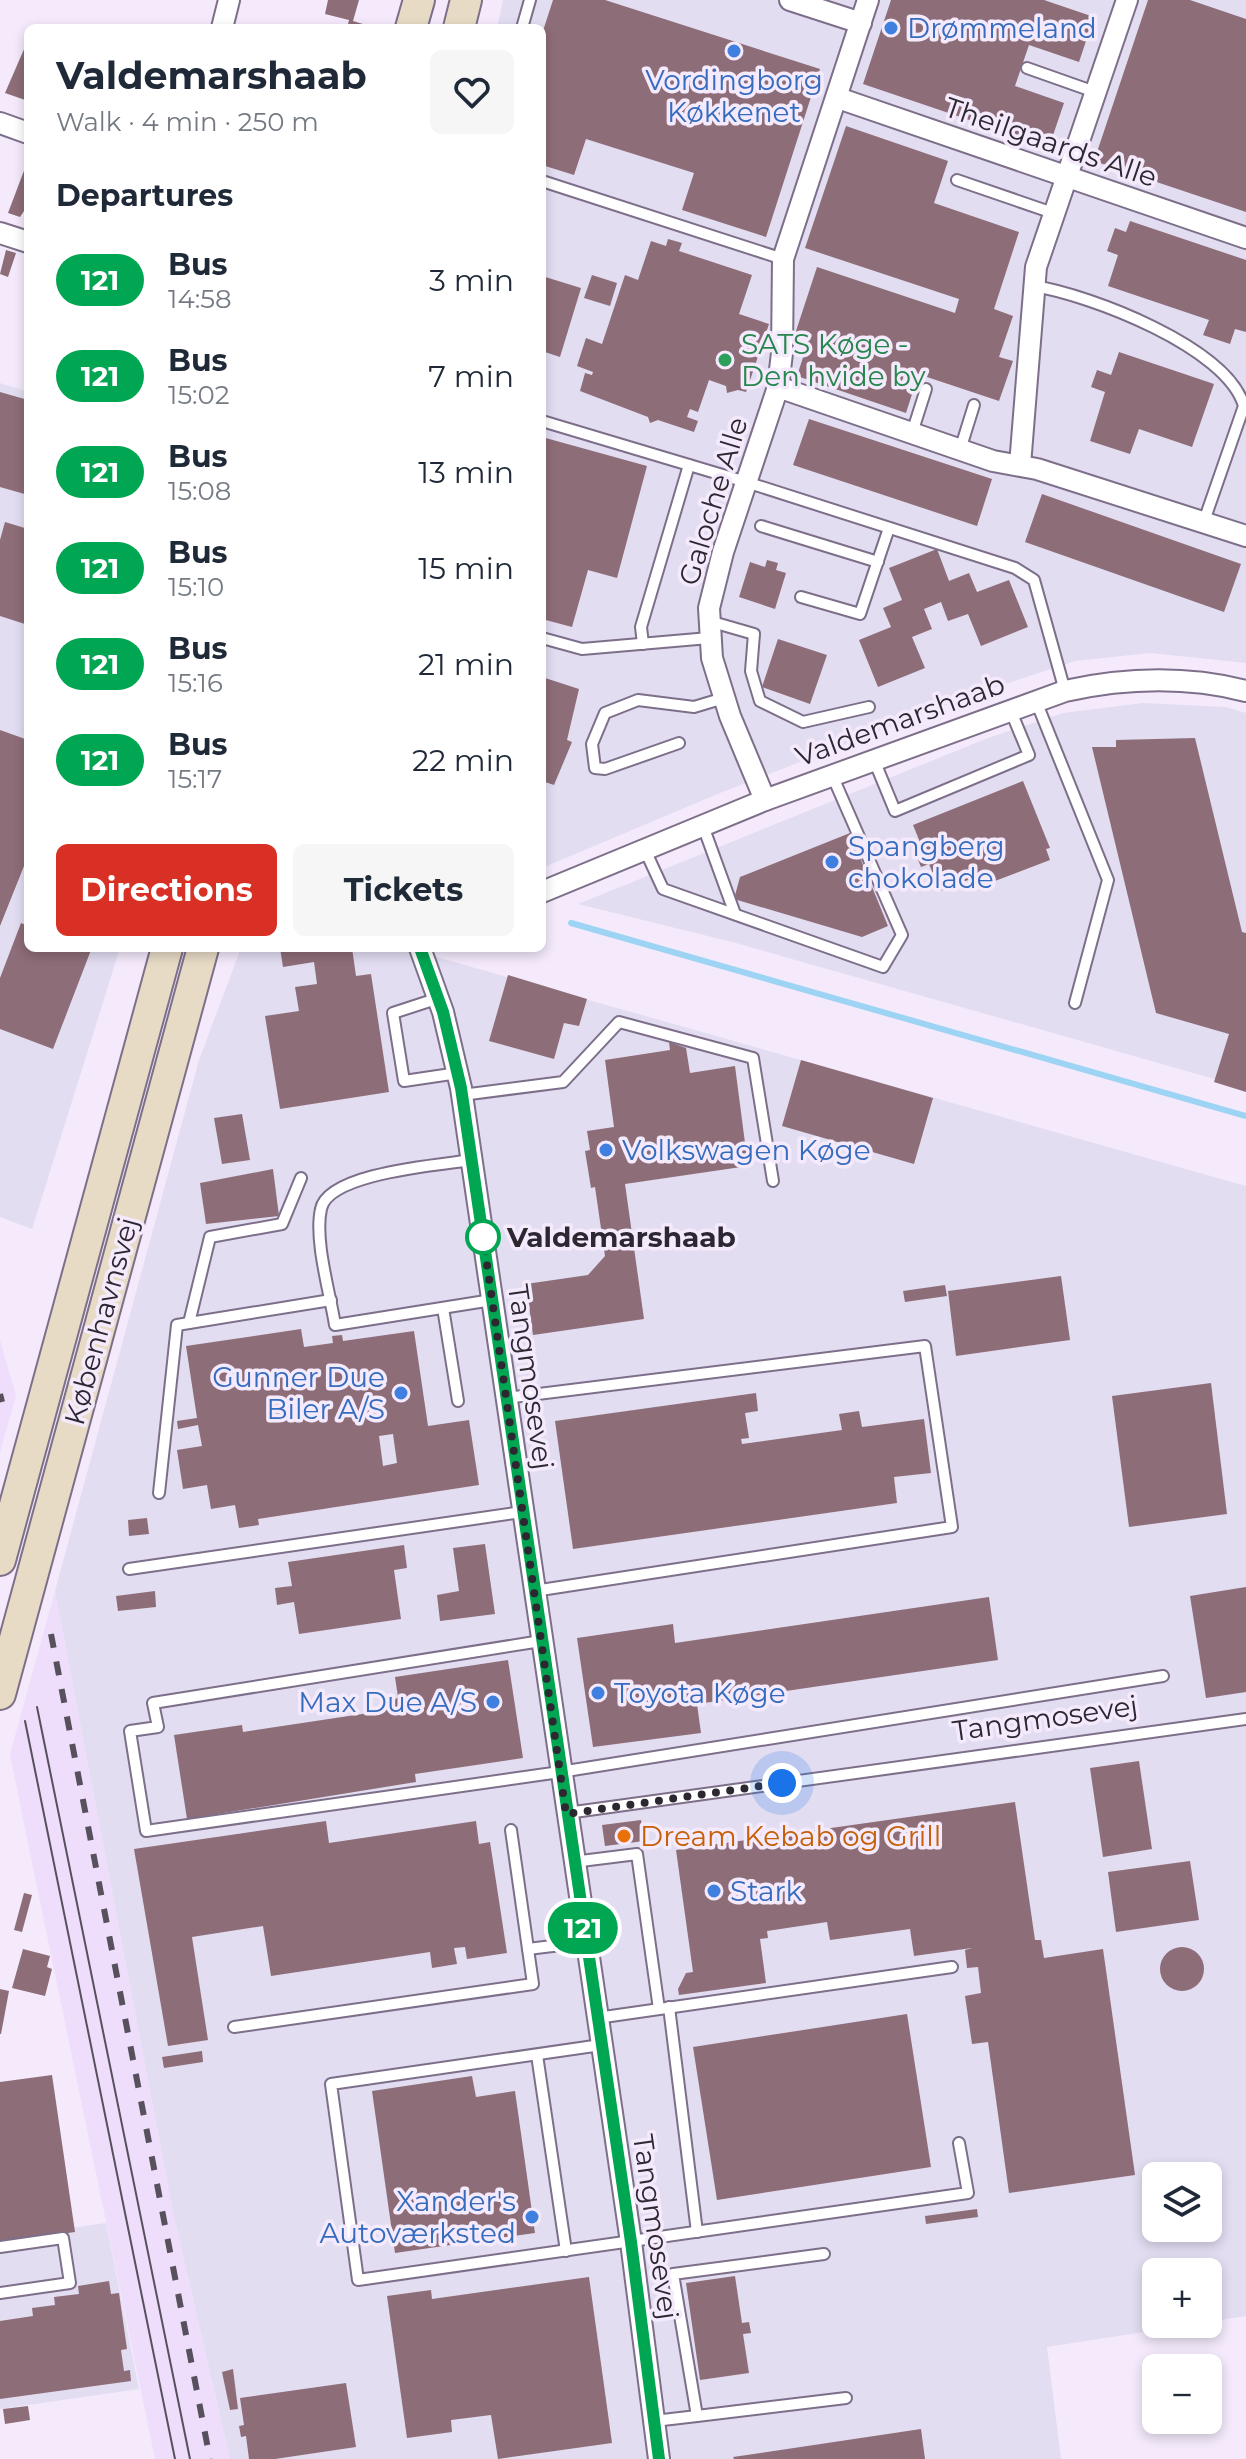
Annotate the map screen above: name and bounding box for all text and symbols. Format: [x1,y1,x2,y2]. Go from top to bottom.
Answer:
place label: Drømmeland [907,11,1097,45]
marker: Drømmeland [882,19,900,37]
marker: Vordingborg Køkkenet [725,42,743,60]
button: heart [430,50,514,134]
text: Valdemarshaab [56,52,367,99]
place label: Vordingborg Køkkenet [645,63,823,129]
street label: Theilgaards Alle [940,90,1162,194]
text: Walk · 4 min · 250 m [56,106,319,138]
text: Departures [56,177,233,214]
text: Bus [168,246,228,283]
text: 3 min [429,262,514,299]
text: 121 [81,263,119,297]
text: 14:58 [168,283,232,315]
place label: SATS Køge - Den hvide by [741,327,926,393]
text: Bus [168,342,228,379]
marker: SATS Køge - Den hvide by [716,351,734,369]
text: 7 min [428,358,514,395]
text: 121 [81,359,119,393]
text: 15:02 [168,379,230,411]
street label: Galoche Alle [671,413,755,589]
text: Bus [168,438,228,475]
text: 13 min [418,454,514,491]
text: 121 [81,455,119,489]
text: 15:08 [168,475,231,507]
text: Bus [168,534,228,571]
text: 15 min [418,550,514,587]
text: 121 [81,551,119,585]
text: 15:10 [168,571,224,603]
text: Bus [168,630,228,667]
text: 21 min [418,646,514,683]
text: 121 [81,647,119,681]
street label: Valdemarshaab [791,666,1009,774]
text: 15:16 [168,667,223,699]
text: Bus [168,726,228,763]
text: 22 min [412,742,514,779]
text: 121 [81,743,119,777]
text: 15:17 [168,763,222,795]
place label: Spangberg chokolade [848,829,1005,895]
button: Directions [56,844,277,936]
button: Tickets [293,844,514,936]
marker: Spangberg chokolade [823,853,841,871]
place label: Volkswagen Køge [622,1133,871,1167]
marker: Volkswagen Køge [597,1141,615,1159]
street label: Københavnsvej [57,1214,145,1428]
marker: Valdemarshaab [466,1220,500,1254]
place label: Valdemarshaab [506,1220,736,1254]
street label: Tangmosevej [501,1282,561,1472]
place label: Gunner Due Biler A/S [212,1360,385,1426]
marker: Gunner Due Biler A/S [392,1384,410,1402]
place label: Toyota Køge [614,1676,786,1710]
marker: Toyota Køge [589,1684,607,1702]
place label: Max Due A/S [298,1685,477,1719]
street label: Tangmosevej [950,1688,1140,1748]
marker: Max Due A/S [484,1693,502,1711]
your location [762,1763,802,1803]
place label: Dream Kebab og Grill [640,1819,941,1853]
marker: Dream Kebab og Grill [615,1827,633,1845]
place label: Stark [730,1874,803,1908]
marker: Stark [705,1882,723,1900]
line badge: 121 [537,1902,629,1954]
text: 121 [564,1911,602,1945]
street label: Tangmosevej [626,2132,686,2322]
map controls [1142,2162,1222,2434]
button: layers [1142,2162,1222,2242]
place label: Xander's Autoværksted [319,2184,516,2250]
marker: Xander's Autoværksted [523,2208,541,2226]
button: + [1142,2258,1222,2338]
button: − [1142,2354,1222,2434]

